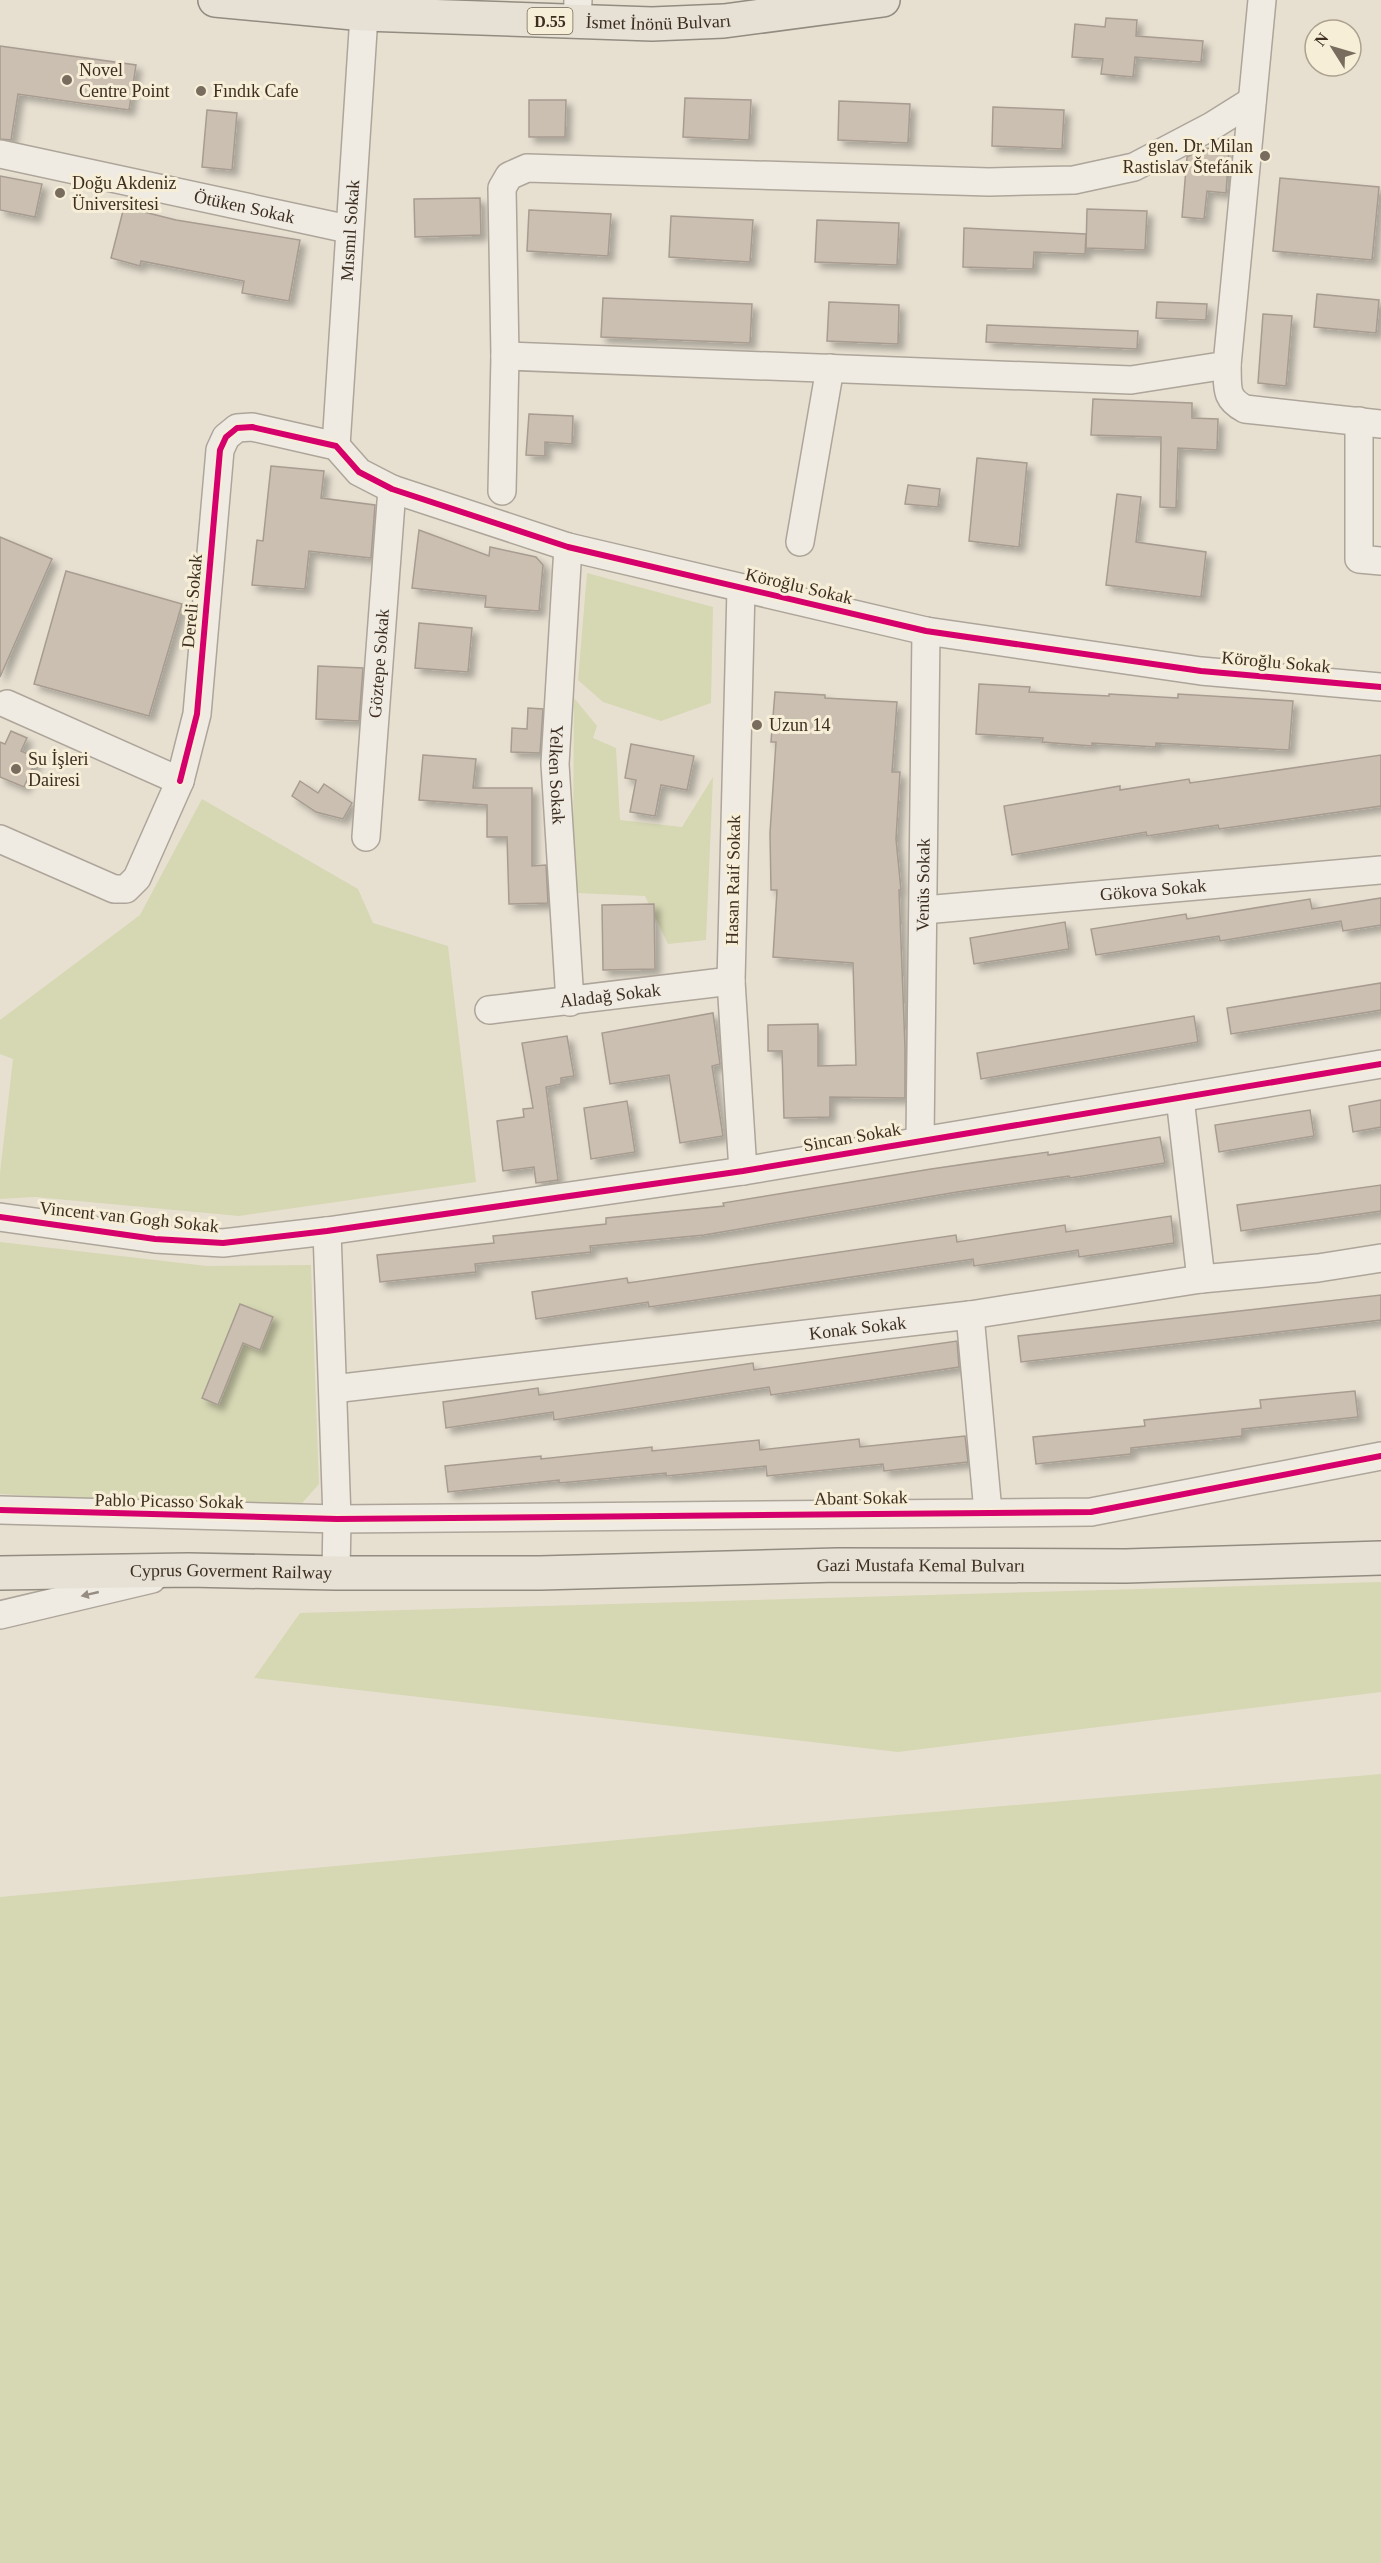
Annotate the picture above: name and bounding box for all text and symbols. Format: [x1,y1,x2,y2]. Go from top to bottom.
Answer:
road number: D.55 [528,8,572,34]
street label: İsmet İnönü Bulvarı [585,10,732,34]
north arrow [1303,18,1363,78]
text: N [1311,29,1332,49]
place label: Novel Centre Point [79,60,170,101]
marker: Novel Centre Point [60,73,74,87]
place label: Fındık Cafe [213,81,299,101]
marker: Fındık Cafe [194,84,208,98]
place label: gen. Dr. Milan Rastislav Štefánik [1123,136,1253,177]
marker: gen. Dr. Milan Rastislav Štefánik [1258,149,1272,163]
place label: Doğu Akdeniz Üniversitesi [72,173,176,214]
street label: Mısmıl Sokak [337,179,363,282]
marker: Doğu Akdeniz Üniversitesi [53,186,67,200]
street label: Ötüken Sokak [192,186,297,227]
street label: Dereli Sokak [178,553,206,649]
street label: Köroğlu Sokak [743,564,855,608]
street label: Göztepe Sokak [365,608,393,719]
street label: Köroğlu Sokak [1221,647,1331,677]
place label: Uzun 14 [769,715,831,735]
marker: Uzun 14 [750,718,764,732]
street label: Yelken Sokak [545,724,569,825]
place label: Su İşleri Dairesi [28,749,89,790]
marker: Su İşleri Dairesi [9,762,23,776]
street label: Hasan Raif Sokak [722,815,744,945]
street label: Venüs Sokak [912,838,934,932]
street label: Gökova Sokak [1099,875,1207,905]
street label: Aladağ Sokak [559,980,662,1011]
street label: Sincan Sokak [802,1119,902,1155]
street label: Vincent van Gogh Sokak [38,1198,220,1236]
street label: Konak Sokak [808,1313,907,1344]
street label: Abant Sokak [814,1487,908,1509]
street label: Pablo Picasso Sokak [94,1490,244,1512]
street label: Gazi Mustafa Kemal Bulvarı [816,1555,1025,1576]
street label: Cyprus Goverment Railway [130,1560,332,1583]
one-way arrow [81,1589,99,1599]

